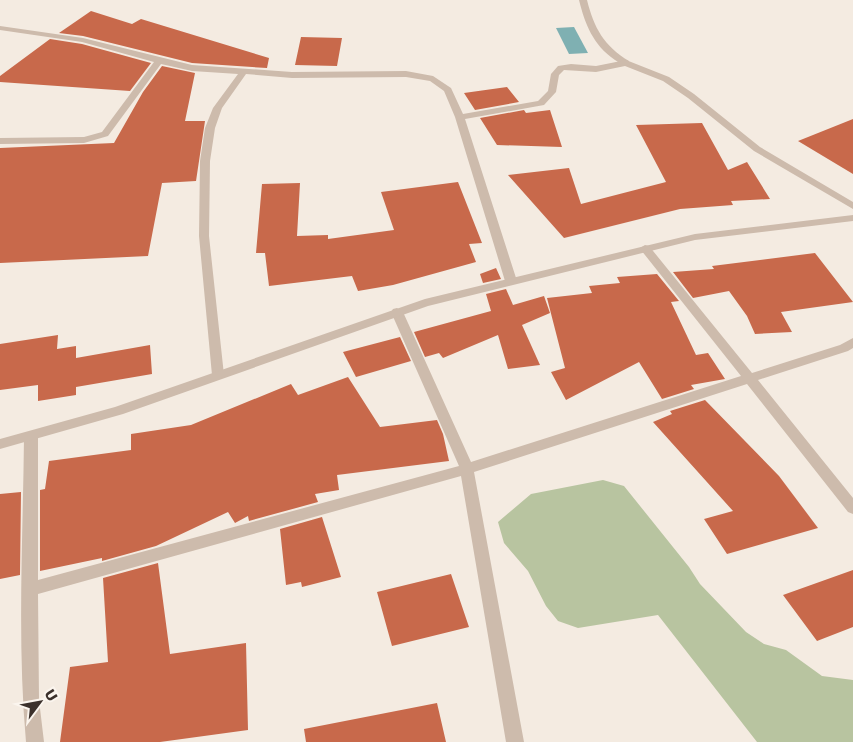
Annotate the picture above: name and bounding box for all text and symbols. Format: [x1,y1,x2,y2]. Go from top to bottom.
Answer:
north arrow [15,677,65,727]
text: U [41,686,61,704]

